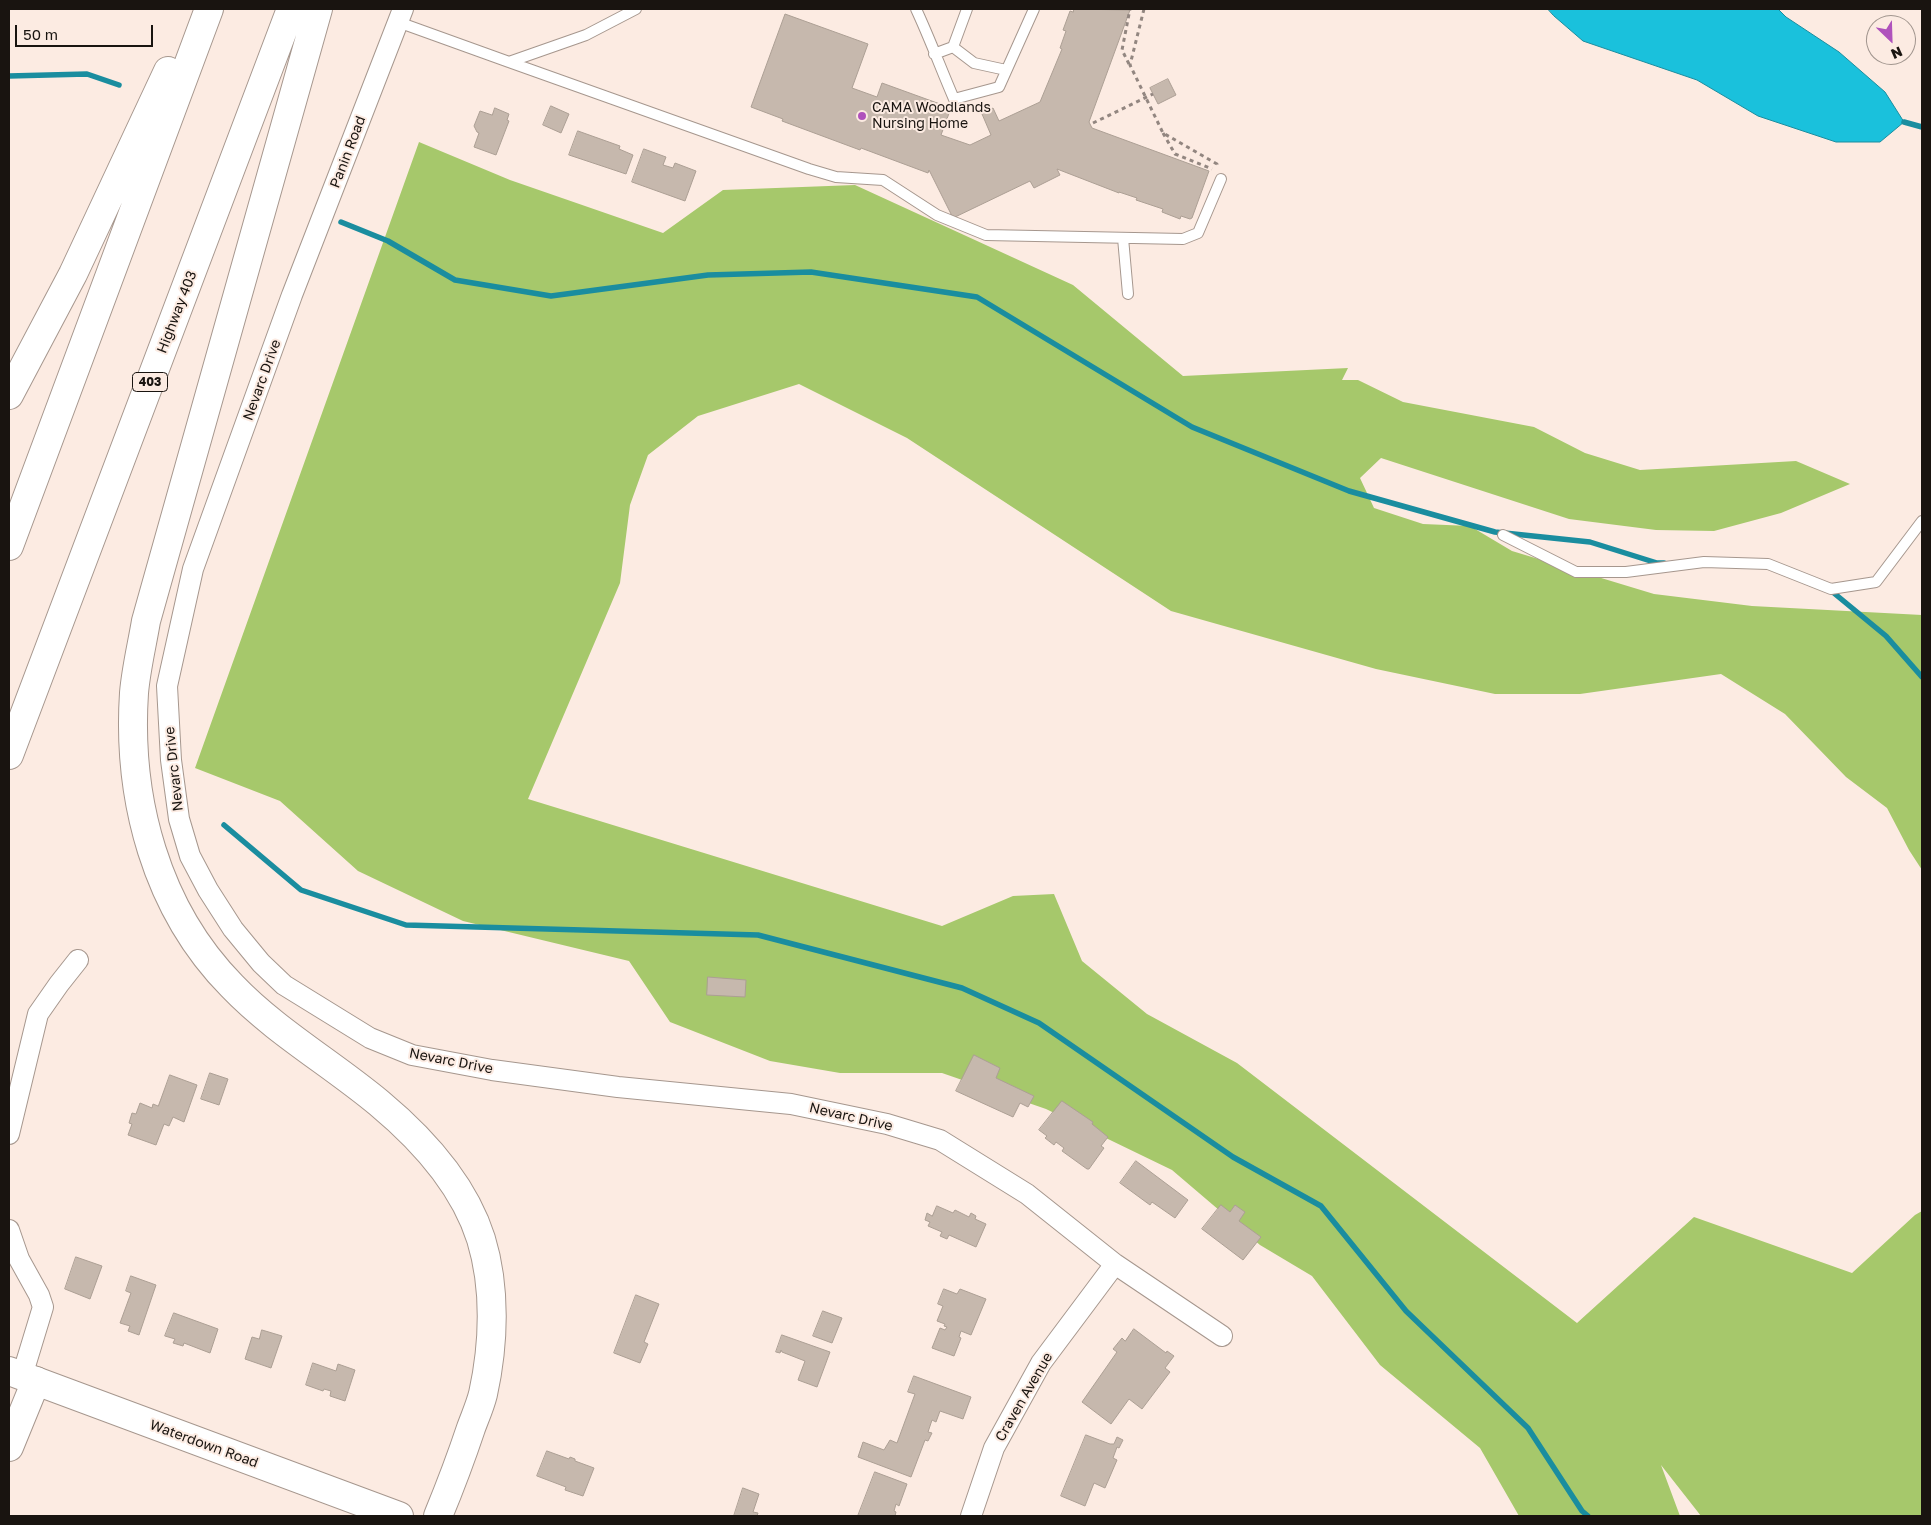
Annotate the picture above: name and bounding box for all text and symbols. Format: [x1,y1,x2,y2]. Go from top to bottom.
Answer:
scale bar [18,15,155,47]
north arrow [1866,15,1916,65]
text: 50 m [23,25,58,43]
text: N [1889,43,1905,63]
place label: CAMA Woodlands Nursing Home [872,100,991,132]
marker: CAMA Woodlands Nursing Home [856,110,868,122]
street label: Panin Road [327,114,369,190]
street label: Highway 403 [154,268,200,356]
street label: Nevarc Drive [240,337,284,423]
road number: 403 [132,372,168,392]
street label: Nevarc Drive [161,726,187,812]
street label: Nevarc Drive [408,1045,494,1077]
street label: Nevarc Drive [808,1099,894,1135]
street label: Craven Avenue [992,1350,1056,1444]
street label: Waterdown Road [147,1417,261,1471]

